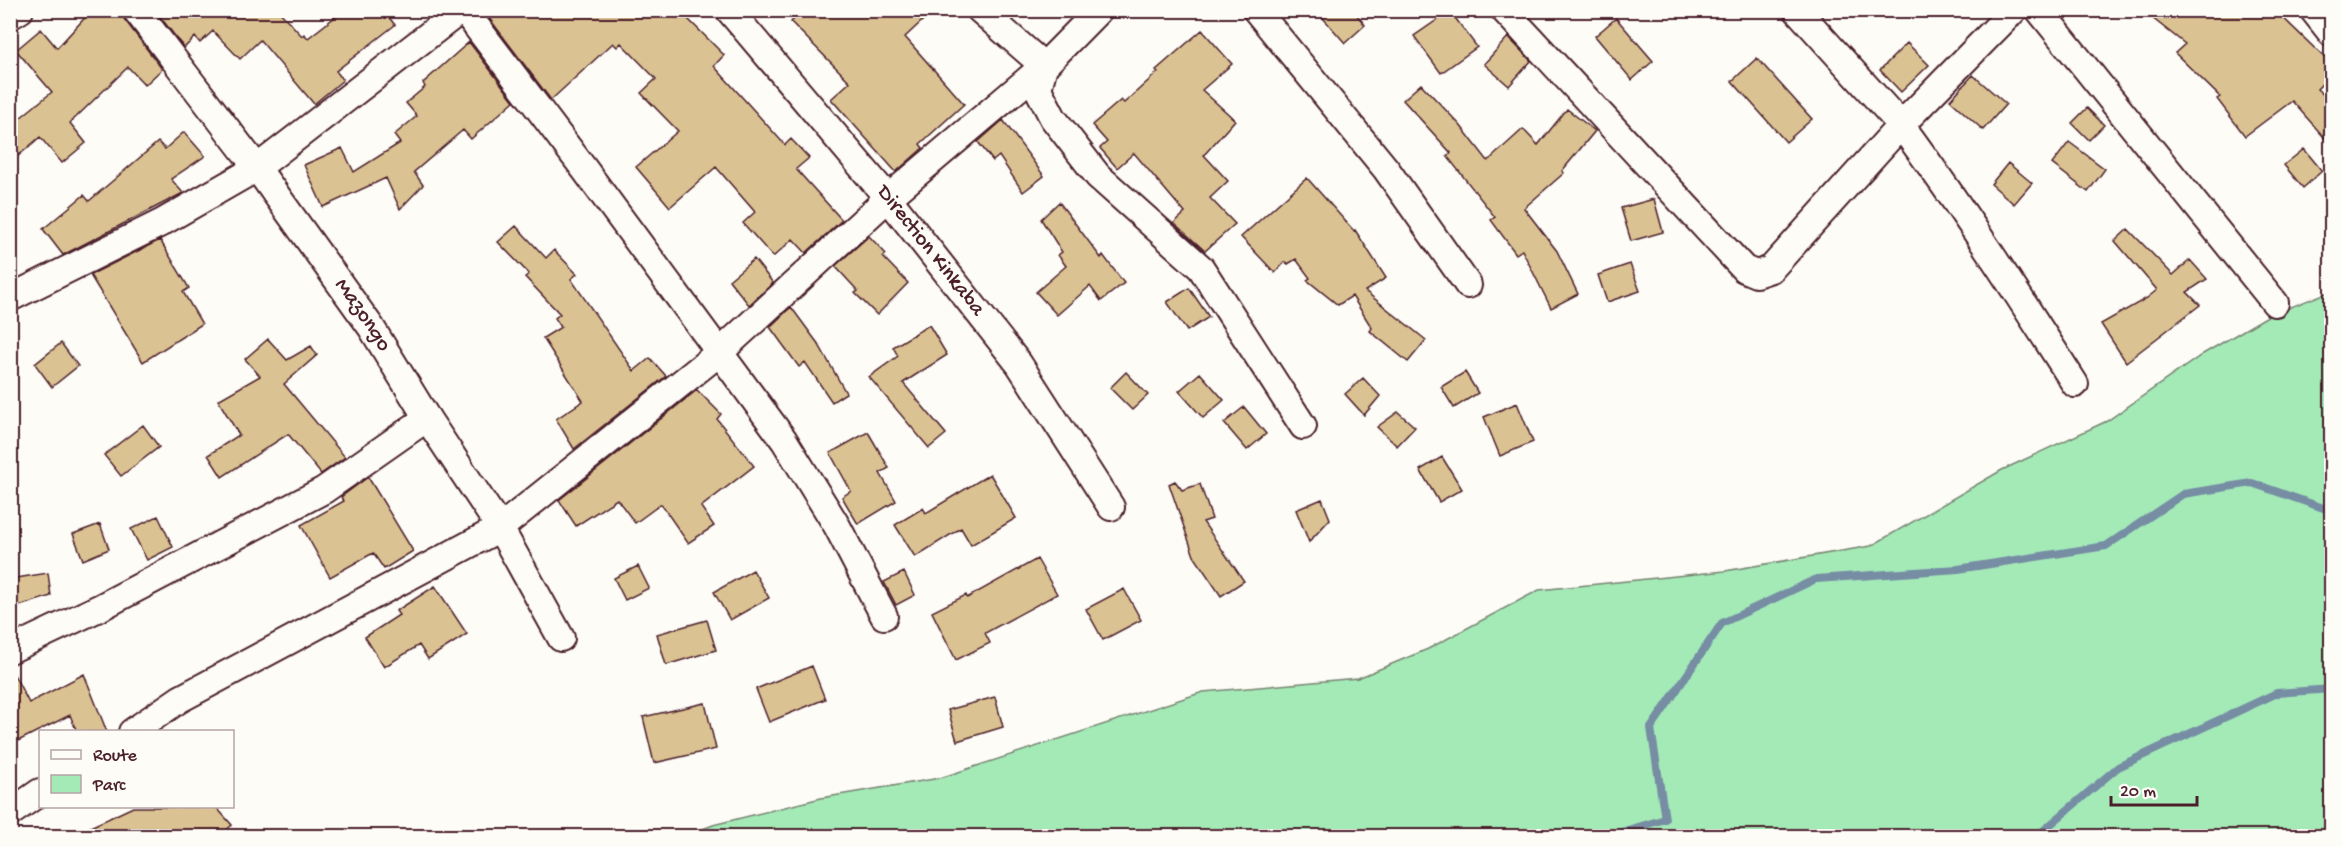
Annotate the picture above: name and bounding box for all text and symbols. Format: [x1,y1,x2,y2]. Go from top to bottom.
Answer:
street label: Direction Kinkaba [869,179,990,323]
street label: Mazongo [328,274,396,357]
legend [39,730,234,808]
text: Route [93,746,138,767]
scale bar [2111,769,2196,807]
text: Parc [92,776,126,797]
text: 20 m [2120,782,2156,803]

